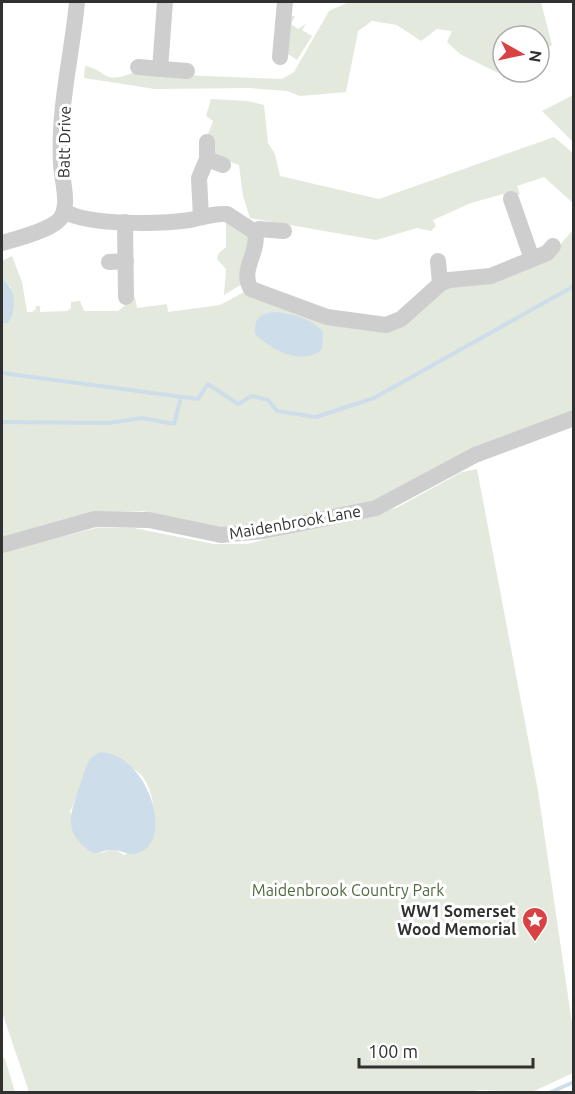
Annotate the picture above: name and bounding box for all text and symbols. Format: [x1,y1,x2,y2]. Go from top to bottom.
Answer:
north arrow [491,24,551,84]
text: N [526,49,546,64]
street label: Batt Drive [54,106,74,178]
street label: Maidenbrook Lane [228,502,362,542]
park label: Maidenbrook Country Park [252,881,444,899]
place label: WW1 Somerset Wood Memorial [397,902,516,938]
place icon: WW1 Somerset Wood Memorial [520,905,550,943]
scale bar [359,1031,533,1069]
text: 100 m [368,1041,418,1061]

